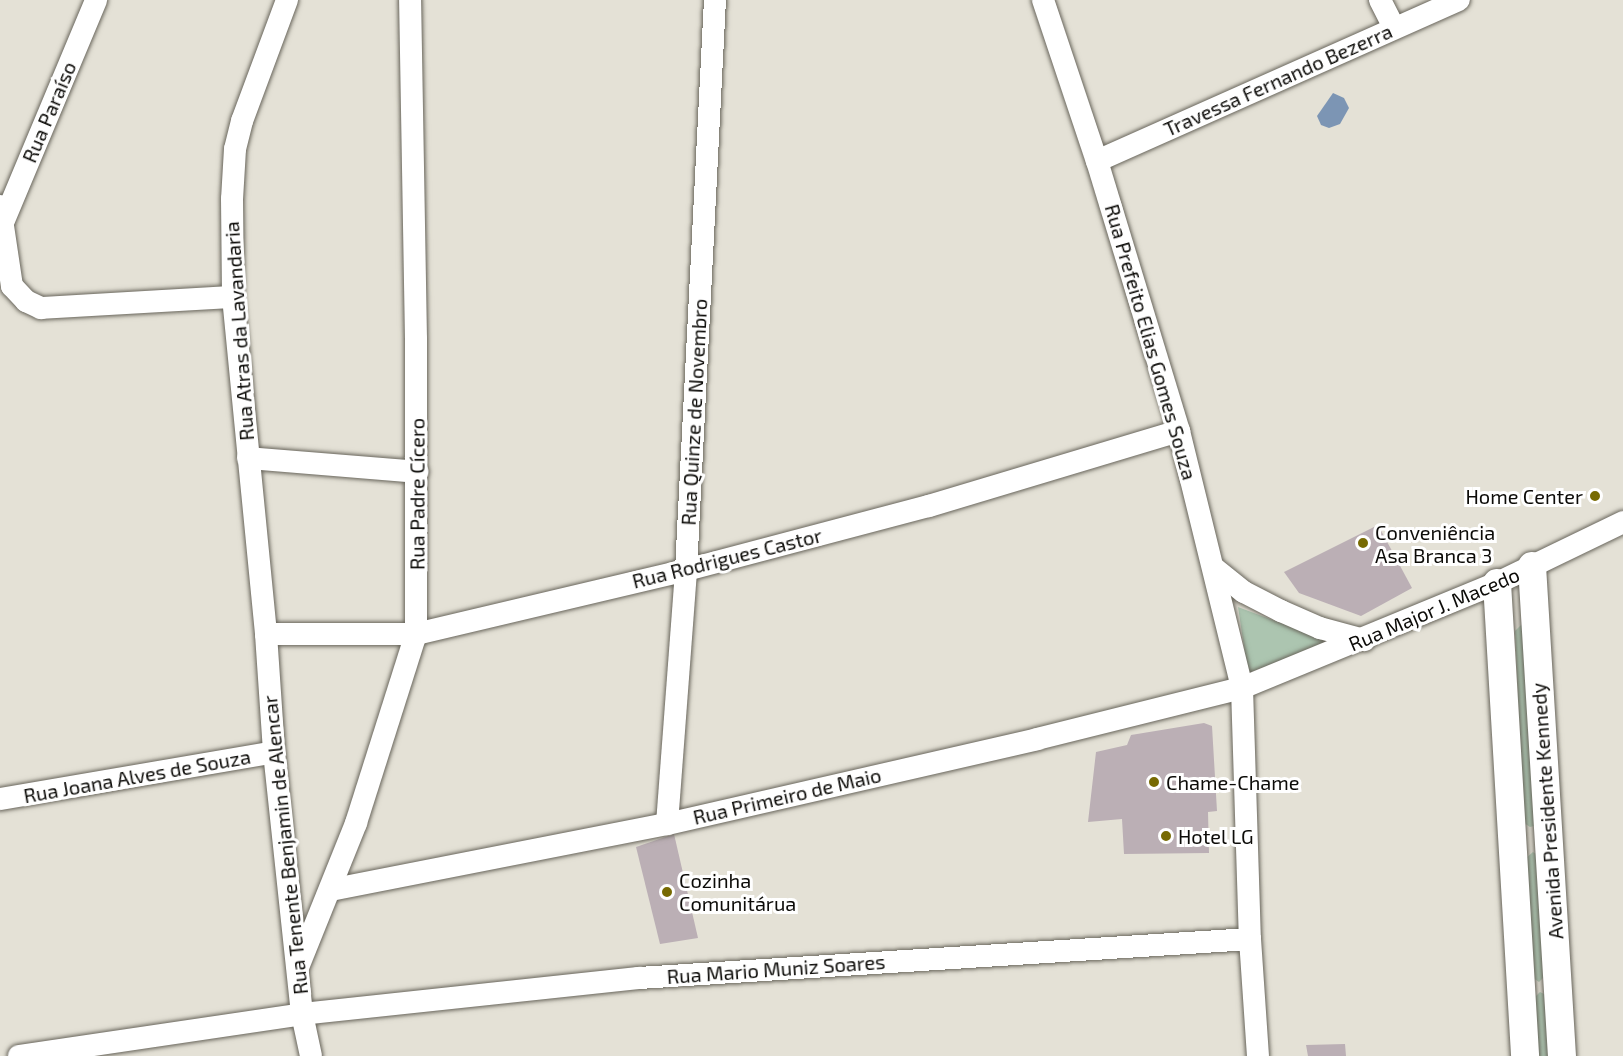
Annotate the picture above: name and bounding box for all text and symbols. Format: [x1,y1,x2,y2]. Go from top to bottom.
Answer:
street label: Travessa Fernando Bezerra [1160,19,1396,141]
street label: Rua Paraíso [17,58,81,166]
street label: Rua Prefeito Elias Gomes Souza [1100,201,1202,483]
street label: Rua Atras da Lavandaria [219,220,259,442]
street label: Rua Quinze de Novembro [676,298,712,526]
street label: Rua Padre Cícero [405,418,429,570]
place label: Home Center [1465,484,1583,508]
marker: Home Center [1588,489,1602,503]
place label: Conveniência Asa Branca 3 [1375,520,1495,567]
street label: Rua Rodrigues Castor [630,523,824,593]
marker: Conveniência Asa Branca 3 [1356,536,1370,550]
street label: Rua Major J. Macedo [1345,562,1523,656]
street label: Avenida Presidente Kennedy [1526,682,1568,940]
street label: Rua Tenente Benjamin de Alencar [257,694,313,996]
street label: Rua Joana Alves de Souza [21,744,253,808]
street label: Rua Primeiro de Maio [691,763,883,829]
place label: Chame-Chame [1166,770,1299,794]
marker: Chame-Chame [1147,775,1161,789]
place label: Hotel LG [1178,824,1254,848]
marker: Hotel LG [1159,829,1173,843]
place label: Cozinha Comunitárua [679,868,796,915]
marker: Cozinha Comunitárua [660,885,674,899]
street label: Rua Mario Muniz Soares [666,949,886,989]

